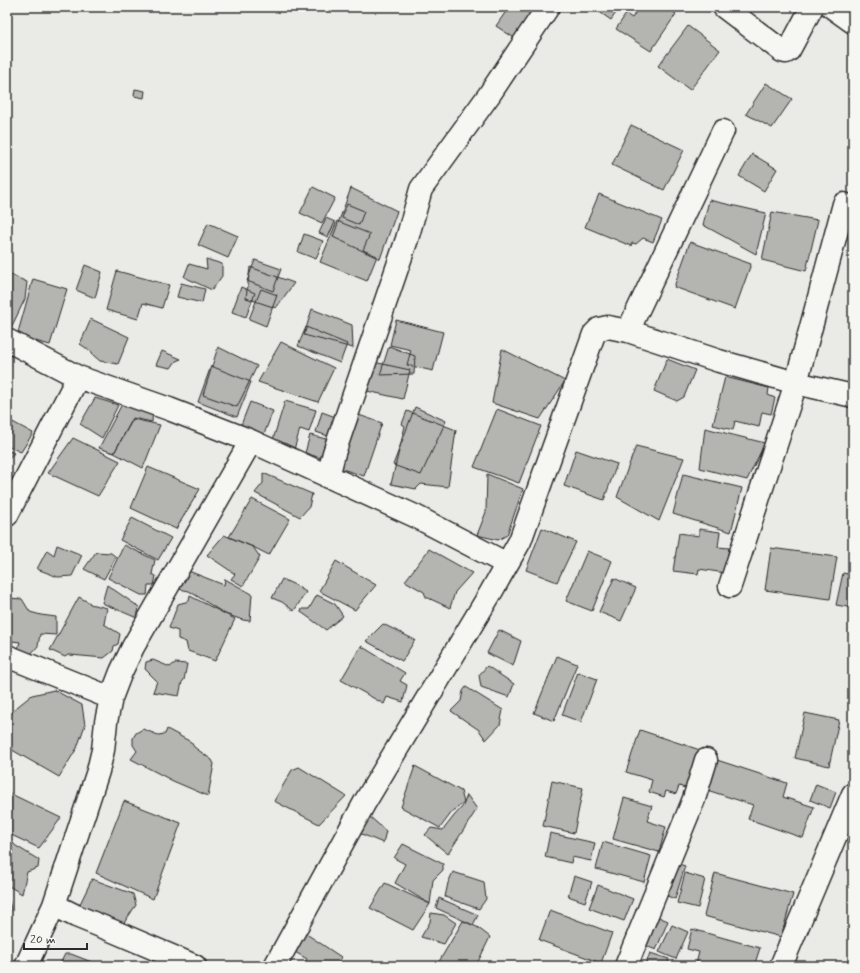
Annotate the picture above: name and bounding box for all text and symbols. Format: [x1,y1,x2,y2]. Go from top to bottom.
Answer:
scale bar [24,925,87,951]
text: 20 m [30,932,56,948]

